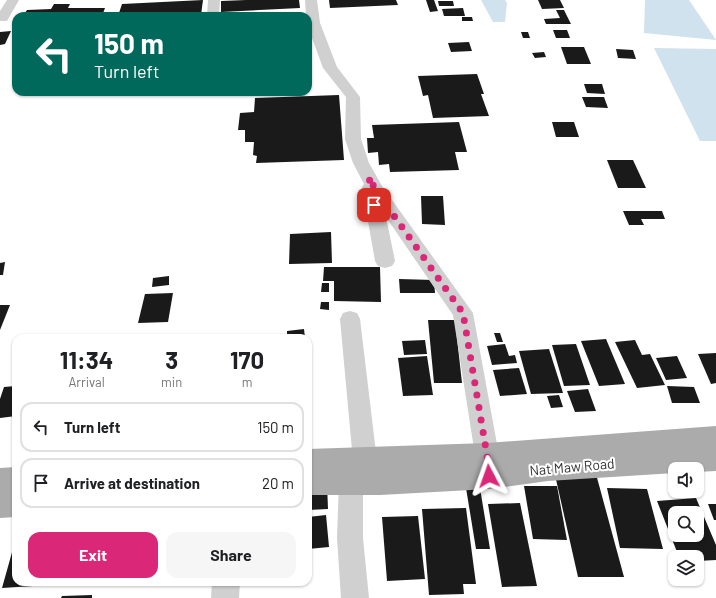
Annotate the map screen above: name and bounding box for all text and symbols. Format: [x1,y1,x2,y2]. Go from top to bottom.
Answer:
text: 150 m [94,26,164,60]
icon: left [28,28,80,80]
text: Turn left [94,60,160,82]
pin [357,188,391,222]
icon: arrive [363,194,385,216]
text: 11:34 [60,345,113,374]
text: 3 [165,345,178,374]
text: 170 [230,345,264,374]
text: Arrival [68,374,105,390]
text: min [161,374,182,390]
text: m [242,374,252,390]
icon: left [30,416,52,438]
text: Turn left [64,418,120,436]
text: 150 m [257,418,294,436]
street label: Nat Maw Road [529,454,615,479]
position arrow [468,455,510,497]
map controls [668,462,704,586]
button: sound [668,462,704,498]
icon: arrive [30,472,52,494]
text: Arrive at destination [64,474,200,492]
text: 20 m [262,474,294,492]
button: search [668,506,704,542]
button: Exit [28,532,158,578]
button: Share [166,532,296,578]
button: layers [668,550,704,586]

